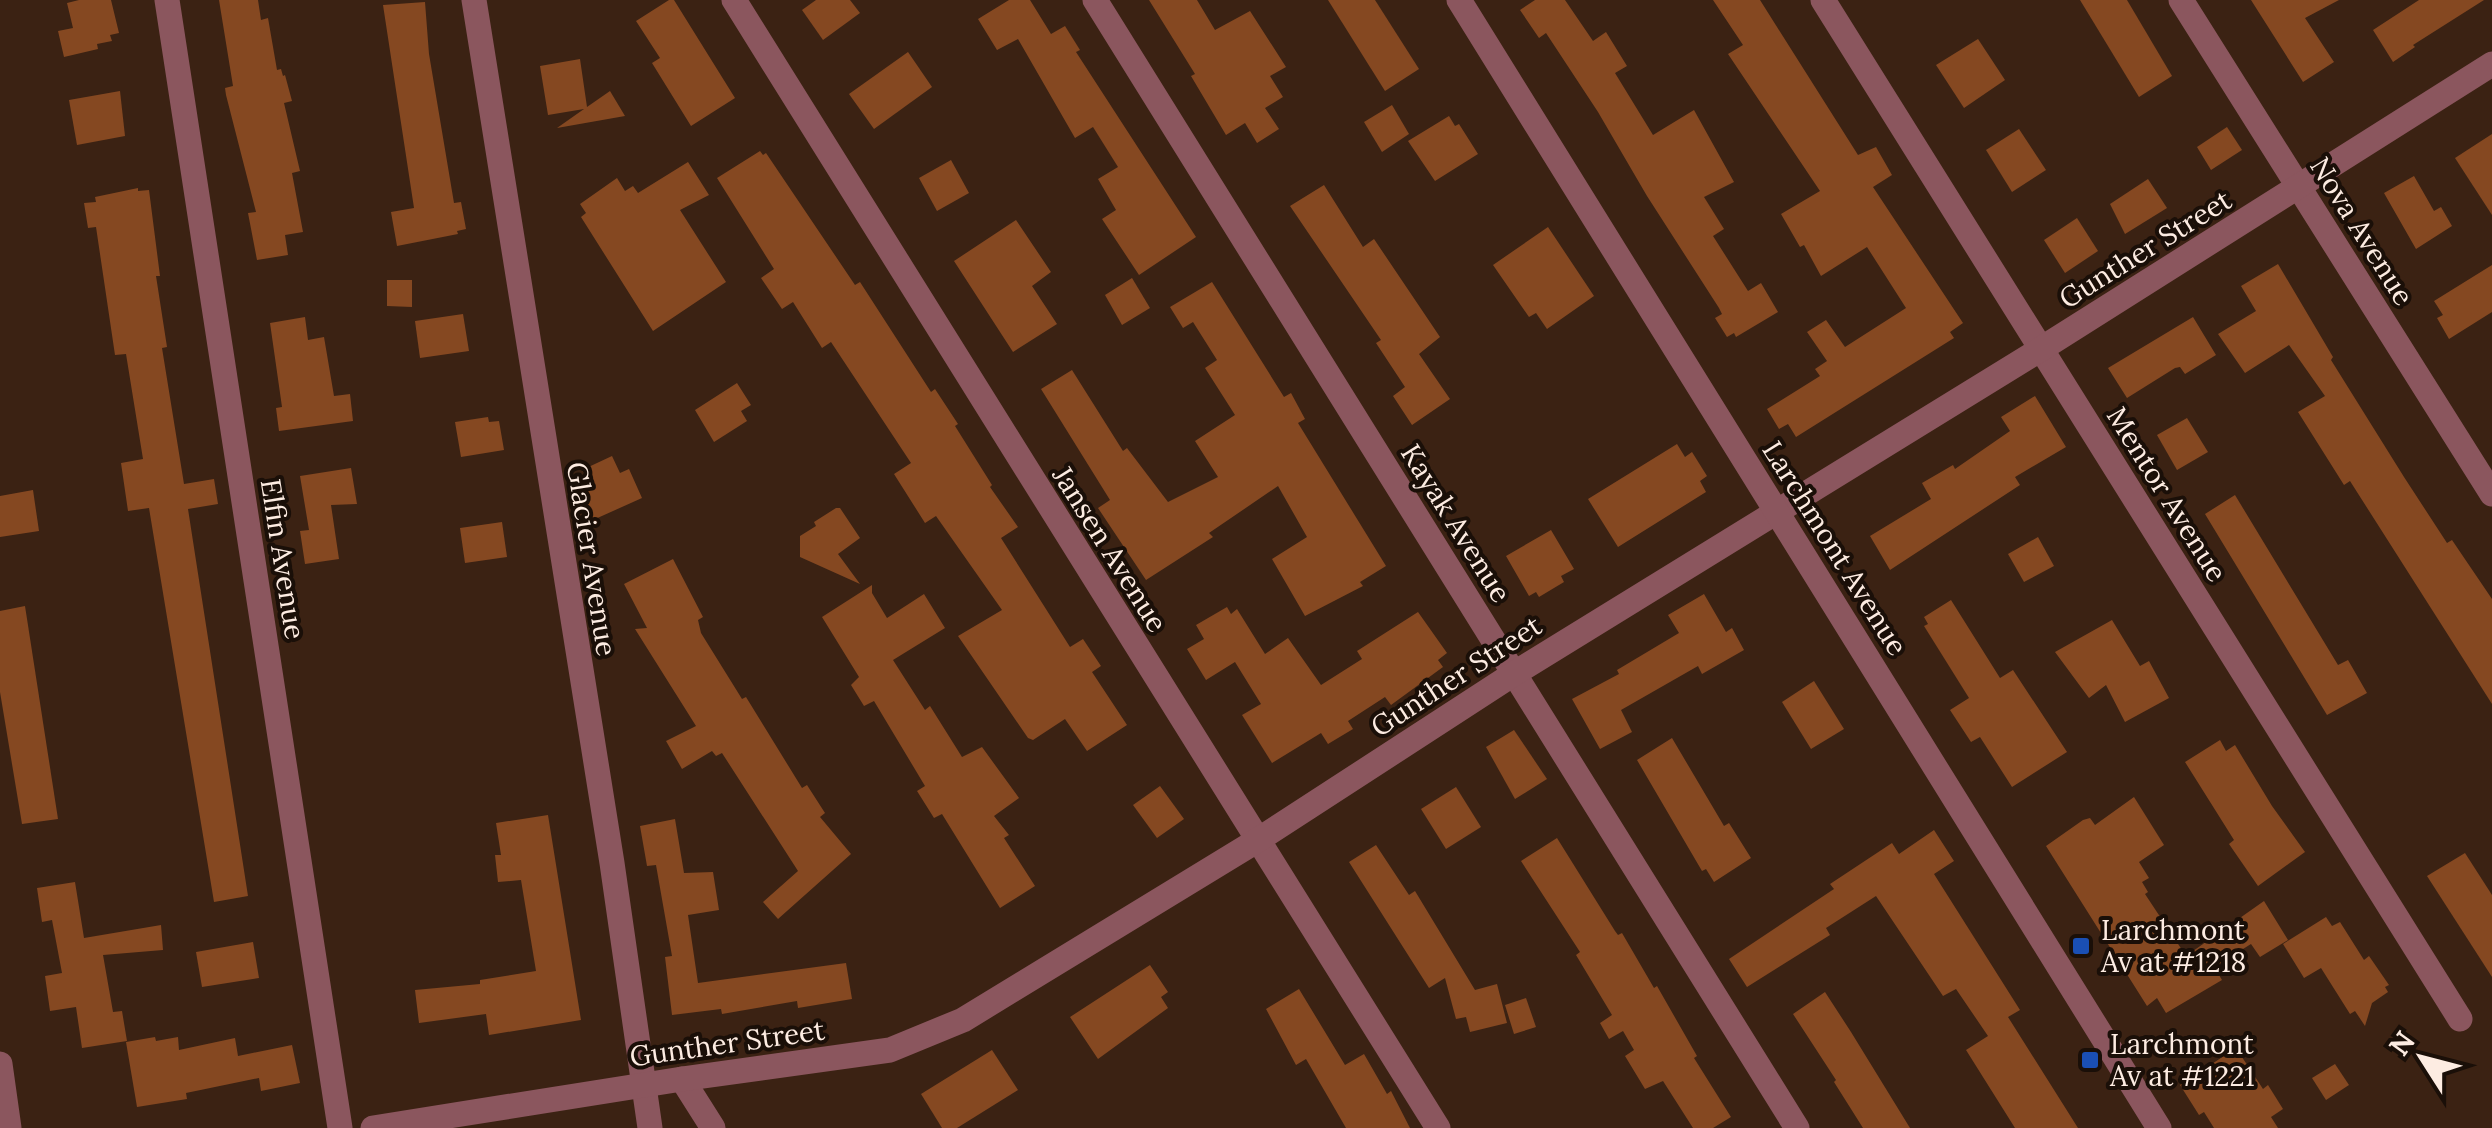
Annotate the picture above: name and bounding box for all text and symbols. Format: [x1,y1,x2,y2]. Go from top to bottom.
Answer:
street label: Nova Avenue [2302,150,2422,312]
street label: Gunther Street [2052,182,2238,316]
street label: Mentor Avenue [2099,400,2235,588]
street label: Larchmont Avenue [1754,434,1916,662]
street label: Kayak Avenue [1393,437,1519,609]
street label: Jansen Avenue [1044,458,1175,639]
street label: Glacier Avenue [559,459,625,659]
street label: Elfin Avenue [253,476,313,642]
street label: Gunther Street [1364,607,1548,745]
place label: Larchmont Av at #1218 [2100,912,2246,980]
marker: Larchmont Av at #1218 [2070,935,2092,957]
north arrow [2372,1008,2472,1108]
street label: Gunther Street [627,1011,827,1074]
text: N [2381,1024,2423,1063]
place label: Larchmont Av at #1221 [2109,1026,2255,1094]
marker: Larchmont Av at #1221 [2079,1049,2101,1071]

